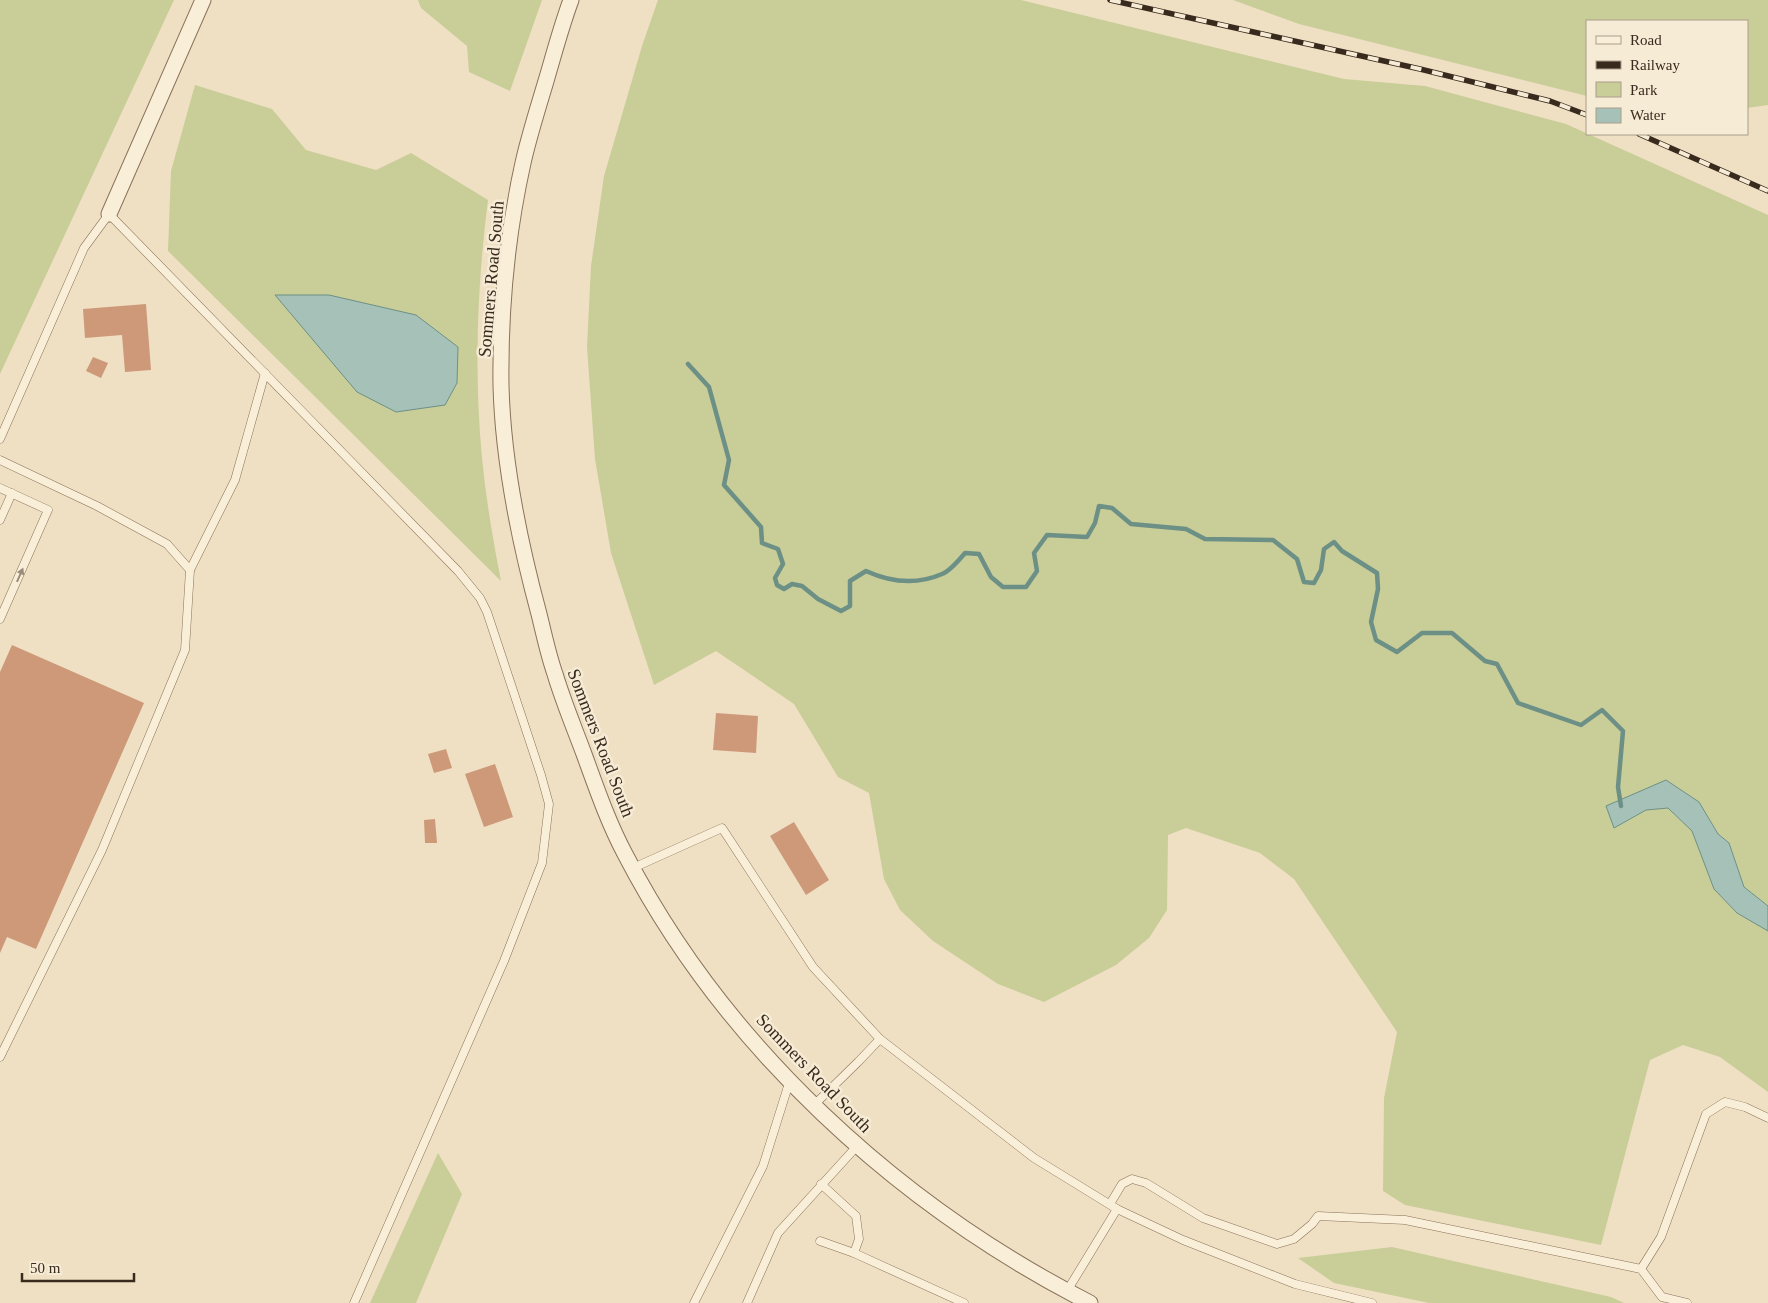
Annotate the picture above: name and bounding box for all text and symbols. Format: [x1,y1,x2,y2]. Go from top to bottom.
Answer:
legend [1586,20,1748,135]
text: Road [1630,32,1662,48]
text: Railway [1630,57,1680,73]
text: Park [1630,82,1658,98]
text: Water [1630,107,1665,123]
street label: Sommers Road South [474,200,508,358]
one-way arrow [16,568,24,582]
street label: Sommers Road South [564,666,638,820]
street label: Sommers Road South [752,1010,876,1136]
scale bar [22,1250,135,1282]
text: 50 m [30,1260,61,1276]

